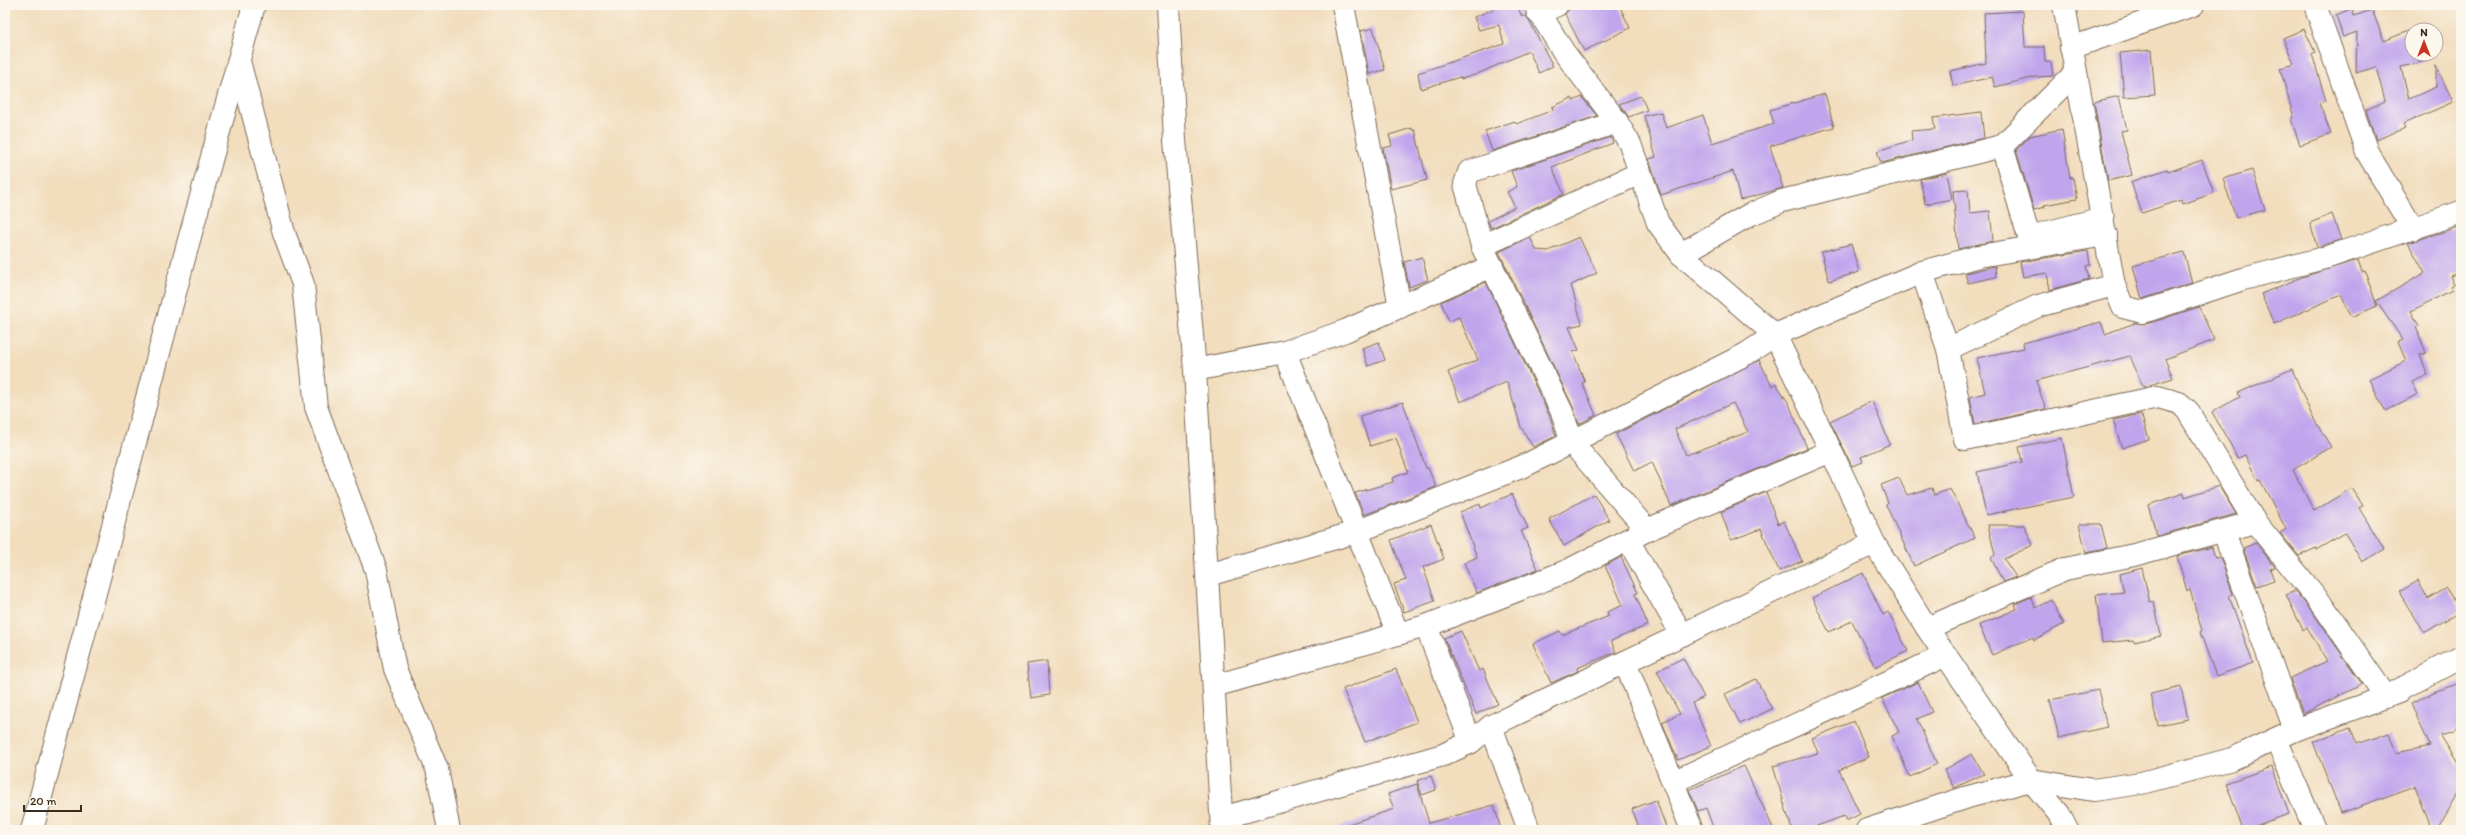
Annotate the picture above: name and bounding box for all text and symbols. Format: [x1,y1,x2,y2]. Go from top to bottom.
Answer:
north arrow [2404,22,2444,62]
text: N [2420,26,2428,39]
scale bar [24,787,81,813]
text: 20 m [30,794,57,808]

